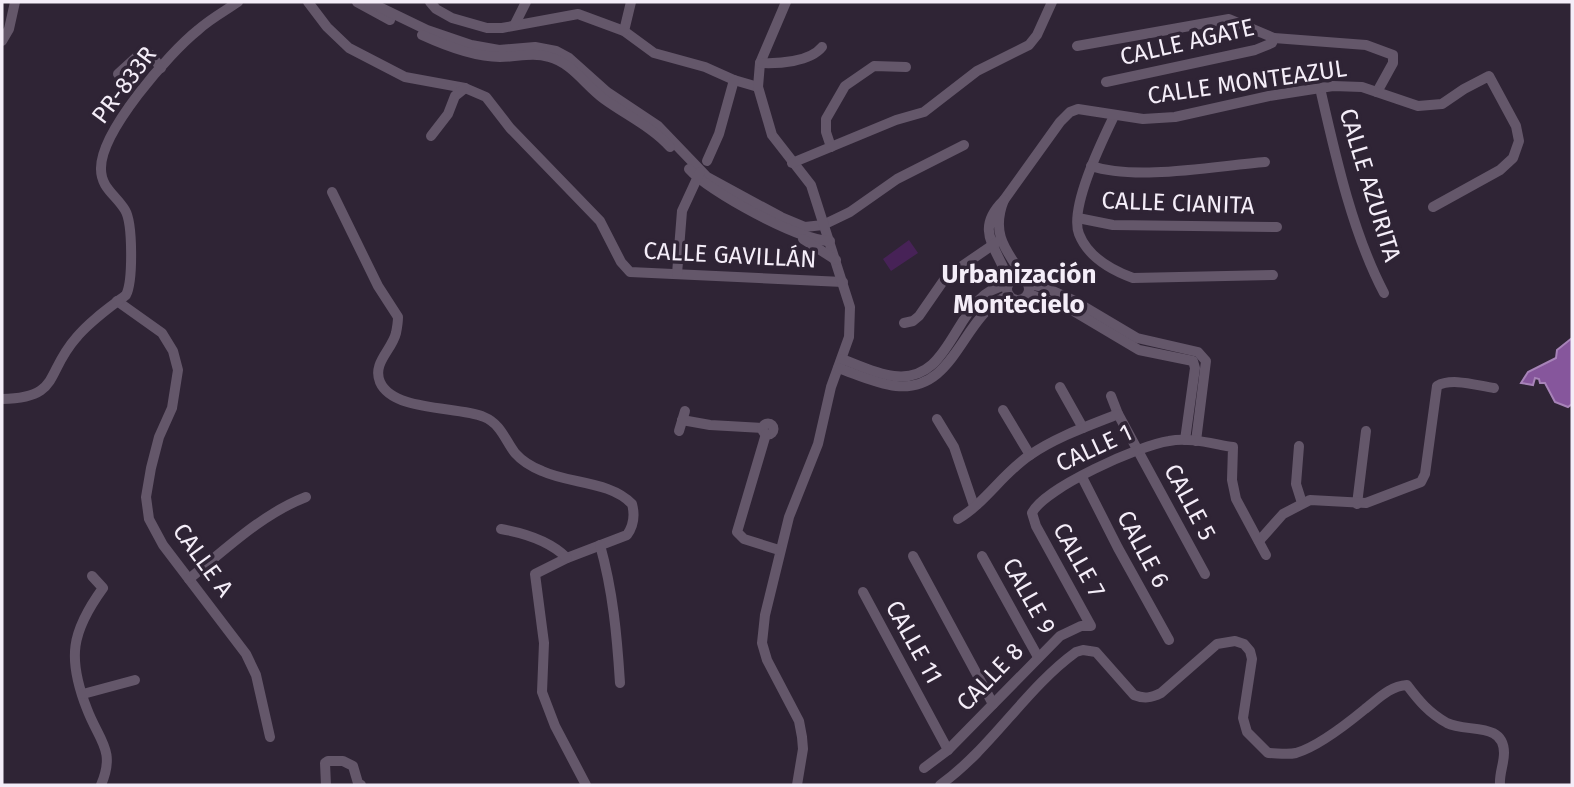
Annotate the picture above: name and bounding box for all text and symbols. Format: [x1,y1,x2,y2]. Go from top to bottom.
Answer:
street label: CALLE AGATE [1117,13,1257,71]
street label: PR-833R [86,41,162,129]
street label: CALLE MONTEAZUL [1146,54,1348,110]
street label: CALLE AZURITA [1333,105,1407,265]
street label: CALLE CIANITA [1101,186,1255,220]
street label: CALLE GAVILLÁN [643,235,817,274]
district label: Urbanización Montecielo [942,259,1096,320]
street label: CALLE 1 [1052,418,1136,478]
street label: CALLE 5 [1158,459,1222,545]
street label: CALLE 6 [1111,506,1175,592]
street label: CALLE A [167,518,239,602]
street label: CALLE 7 [1047,518,1111,602]
street label: CALLE 9 [997,553,1061,639]
street label: CALLE 11 [880,596,948,688]
street label: CALLE 8 [951,637,1029,717]

